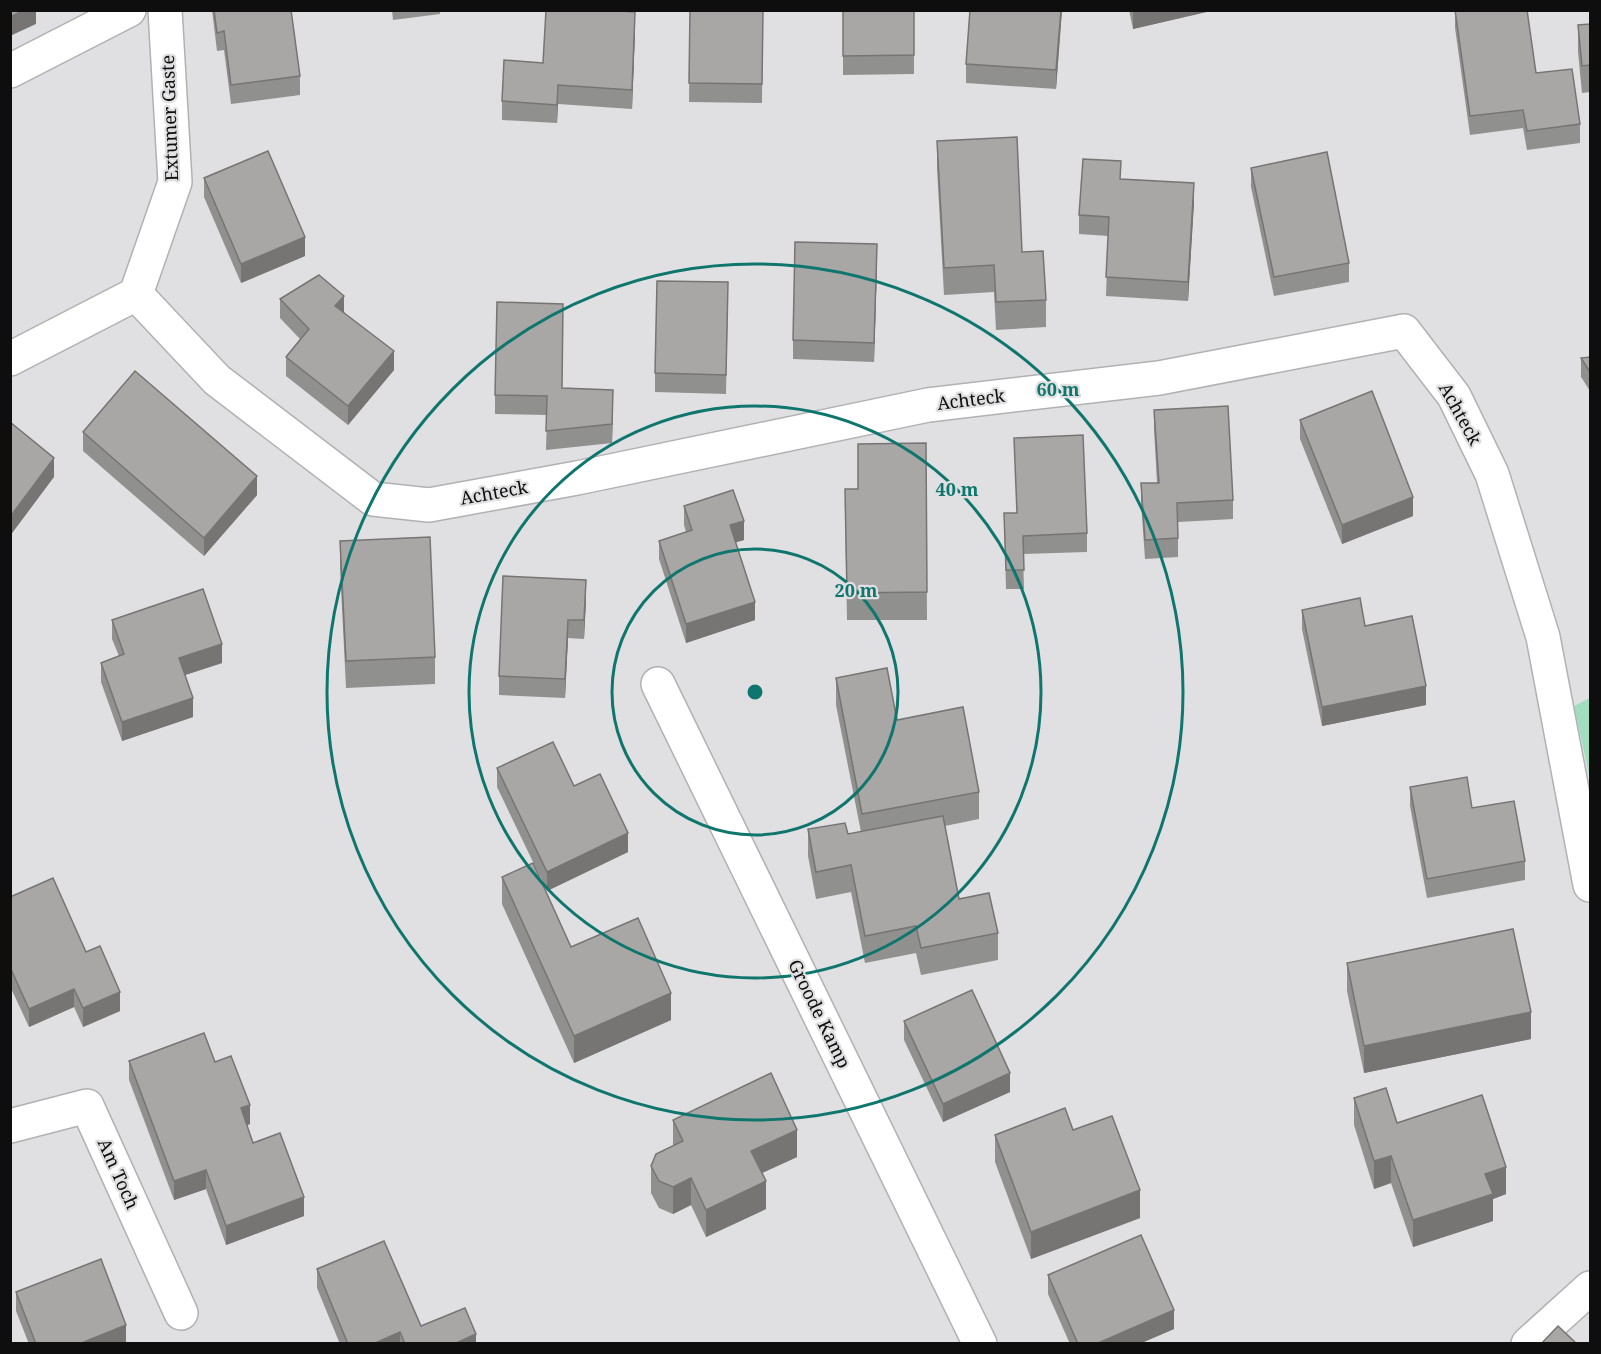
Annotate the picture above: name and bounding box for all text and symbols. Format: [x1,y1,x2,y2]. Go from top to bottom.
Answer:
street label: Extumer Gaste [155,55,183,182]
text: 60 m [1037,377,1080,401]
street label: Achteck [1434,378,1488,449]
street label: Achteck [936,383,1007,415]
street label: Achteck [458,474,530,510]
text: 40 m [936,477,979,501]
text: 20 m [835,578,878,602]
centre of rings [745,682,765,702]
street label: Groode Kamp [783,955,857,1072]
street label: Am Toch [93,1134,145,1213]

